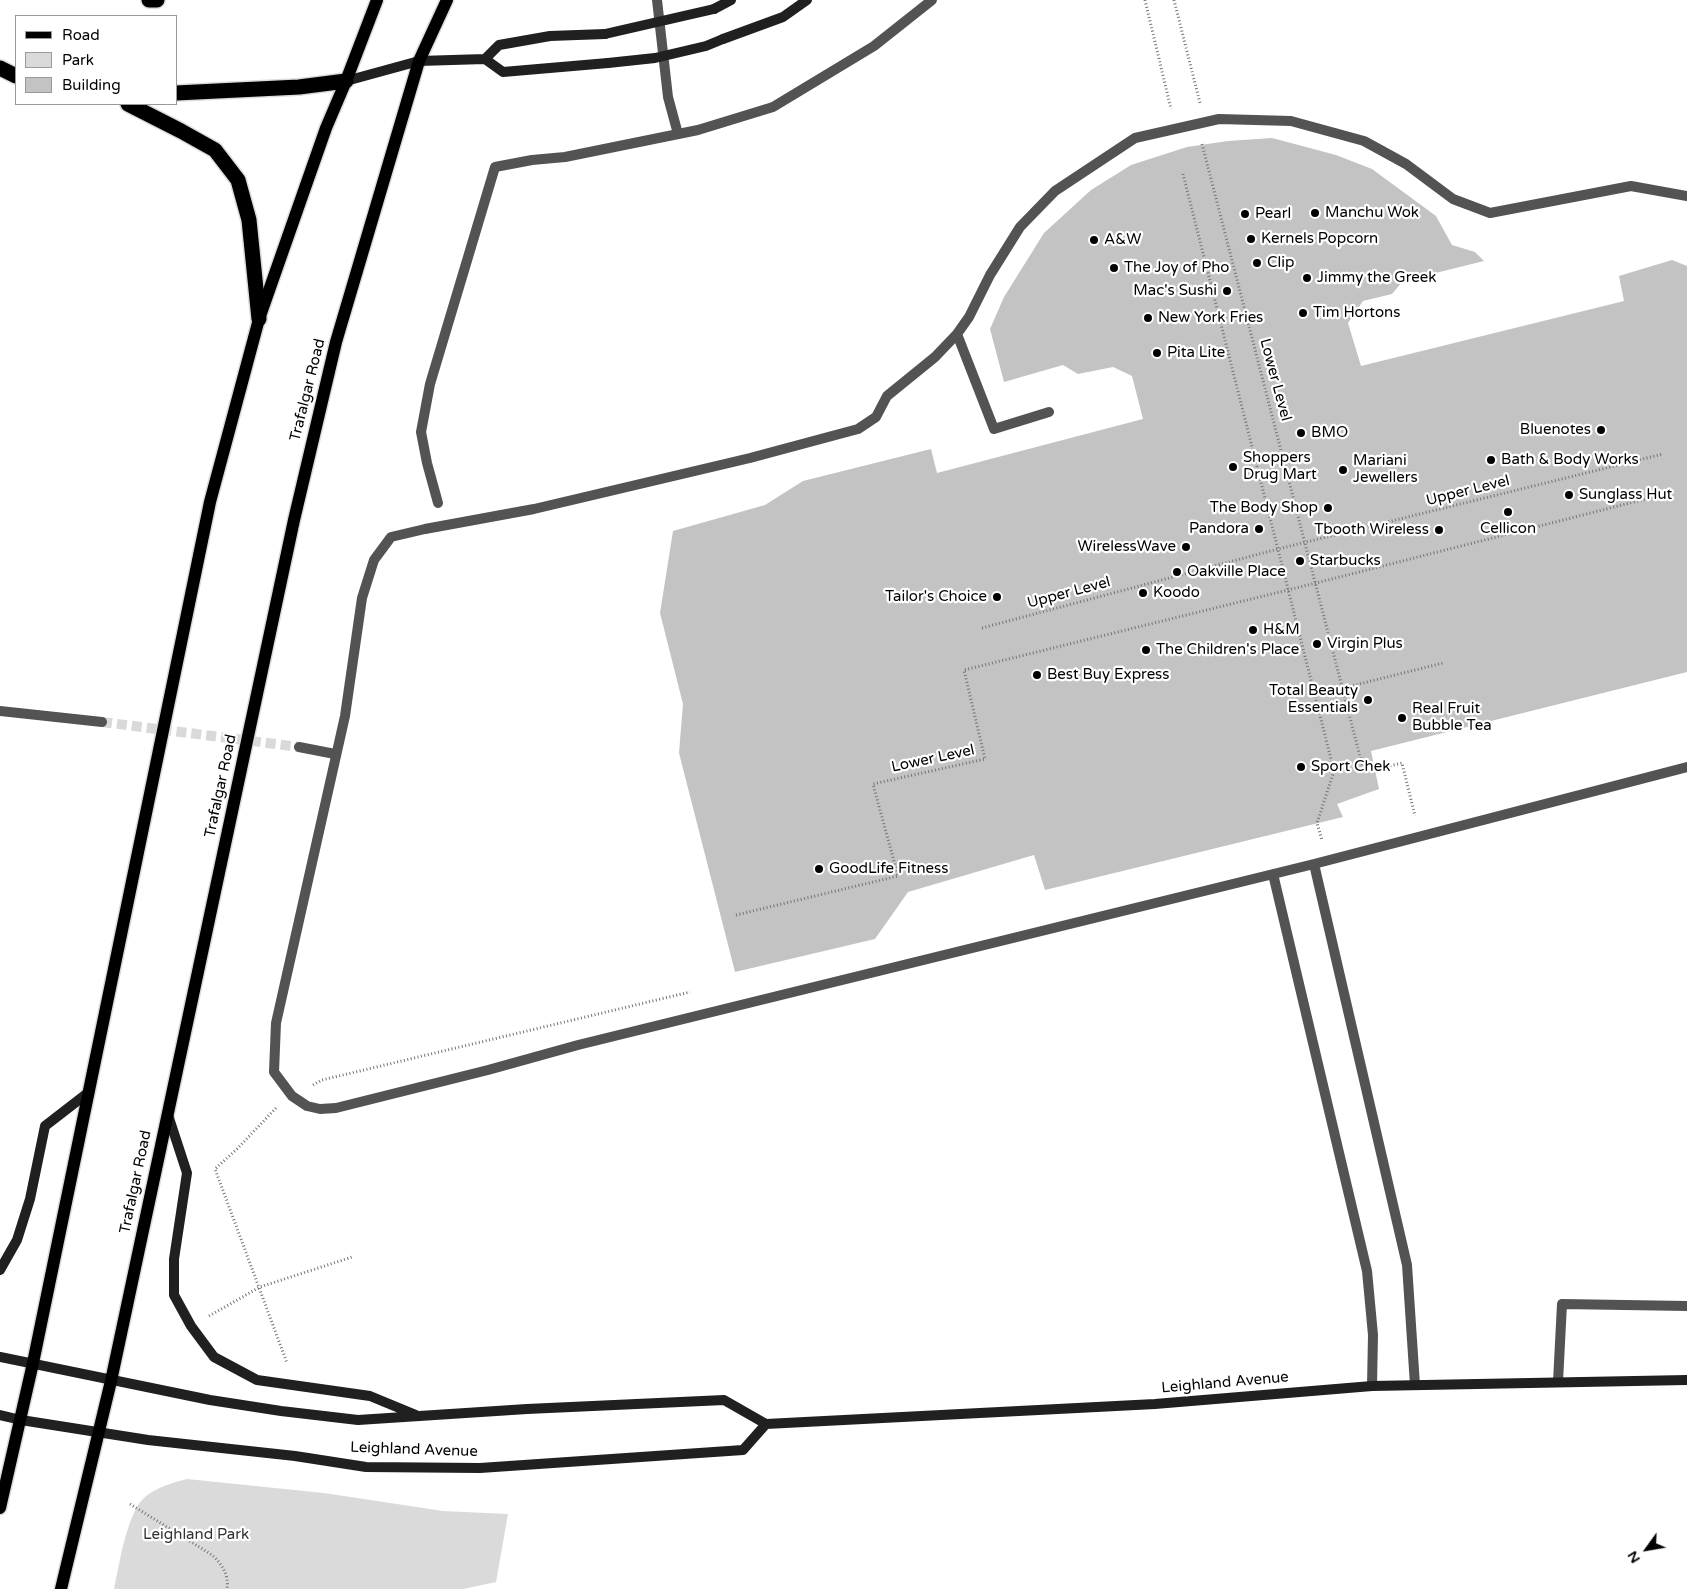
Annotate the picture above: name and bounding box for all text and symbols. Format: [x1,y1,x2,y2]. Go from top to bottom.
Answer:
legend [15,15,178,105]
text: Road [62,26,100,44]
text: Park [62,51,94,69]
text: Building [62,76,121,94]
place label: Manchu Wok [1325,204,1419,222]
place label: Pearl [1255,205,1291,223]
marker: Manchu Wok [1309,207,1321,219]
marker: Pearl [1239,208,1251,220]
place label: Kernels Popcorn [1261,230,1378,248]
place label: A&W [1104,231,1141,249]
marker: Kernels Popcorn [1245,233,1257,245]
marker: A&W [1088,234,1100,246]
place label: Clip [1267,254,1294,272]
marker: Clip [1251,257,1263,269]
place label: The Joy of Pho [1124,259,1229,277]
marker: The Joy of Pho [1108,262,1120,274]
place label: Jimmy the Greek [1317,269,1436,287]
marker: Jimmy the Greek [1301,272,1313,284]
place label: Mac's Sushi [1133,282,1217,300]
marker: Mac's Sushi [1221,285,1233,297]
place label: Tim Hortons [1313,304,1400,322]
marker: Tim Hortons [1297,307,1309,319]
place label: New York Fries [1158,309,1263,327]
marker: New York Fries [1142,312,1154,324]
street label: Trafalgar Road [287,337,329,443]
street label: Lower Level [1255,337,1295,423]
place label: Pita Lite [1167,344,1225,362]
marker: Pita Lite [1151,347,1163,359]
place label: Bluenotes [1520,421,1591,439]
place label: BMO [1311,424,1348,442]
marker: Bluenotes [1595,424,1607,436]
marker: BMO [1295,427,1307,439]
place label: Shoppers Drug Mart [1243,449,1317,484]
place label: Bath & Body Works [1501,451,1639,469]
place label: Mariani Jewellers [1353,452,1418,487]
marker: Bath & Body Works [1485,454,1497,466]
marker: Shoppers Drug Mart [1227,461,1239,473]
marker: Mariani Jewellers [1337,464,1349,476]
street label: Upper Level [1424,472,1512,510]
place label: Sunglass Hut [1579,486,1672,504]
marker: Sunglass Hut [1563,489,1575,501]
place label: The Body Shop [1210,499,1318,517]
marker: The Body Shop [1322,502,1334,514]
marker: Cellicon [1502,506,1514,518]
place label: Pandora [1189,520,1249,538]
place label: Cellicon [1480,520,1536,538]
place label: Tbooth Wireless [1314,521,1429,539]
marker: Pandora [1253,523,1265,535]
marker: Tbooth Wireless [1433,524,1445,536]
place label: WirelessWave [1077,538,1176,556]
marker: WirelessWave [1180,541,1192,553]
place label: Starbucks [1310,552,1381,570]
marker: Starbucks [1294,555,1306,567]
place label: Oakville Place [1187,563,1286,581]
marker: Oakville Place [1171,566,1183,578]
street label: Upper Level [1025,573,1113,613]
place label: Koodo [1153,584,1200,602]
marker: Koodo [1137,587,1149,599]
place label: Tailor's Choice [885,588,987,606]
marker: Tailor's Choice [991,591,1003,603]
place label: H&M [1263,621,1300,639]
marker: H&M [1247,624,1259,636]
place label: Virgin Plus [1327,635,1403,653]
marker: Virgin Plus [1311,638,1323,650]
place label: The Children's Place [1156,641,1299,659]
marker: The Children's Place [1140,644,1152,656]
place label: Best Buy Express [1047,666,1170,684]
marker: Best Buy Express [1031,669,1043,681]
place label: Total Beauty Essentials [1269,682,1358,717]
marker: Total Beauty Essentials [1362,694,1374,706]
place label: Real Fruit Bubble Tea [1412,700,1492,735]
marker: Real Fruit Bubble Tea [1396,712,1408,724]
street label: Trafalgar Road [201,733,241,839]
street label: Lower Level [890,741,976,777]
place label: Sport Chek [1311,758,1390,776]
marker: Sport Chek [1295,761,1307,773]
place label: GoodLife Fitness [829,860,948,878]
marker: GoodLife Fitness [813,863,825,875]
street label: Trafalgar Road [116,1129,156,1235]
street label: Leighland Avenue [1161,1368,1289,1398]
street label: Leighland Avenue [350,1439,478,1461]
north arrow [1622,1524,1672,1574]
park label: Leighland Park [143,1526,249,1544]
text: N [1624,1548,1644,1566]

